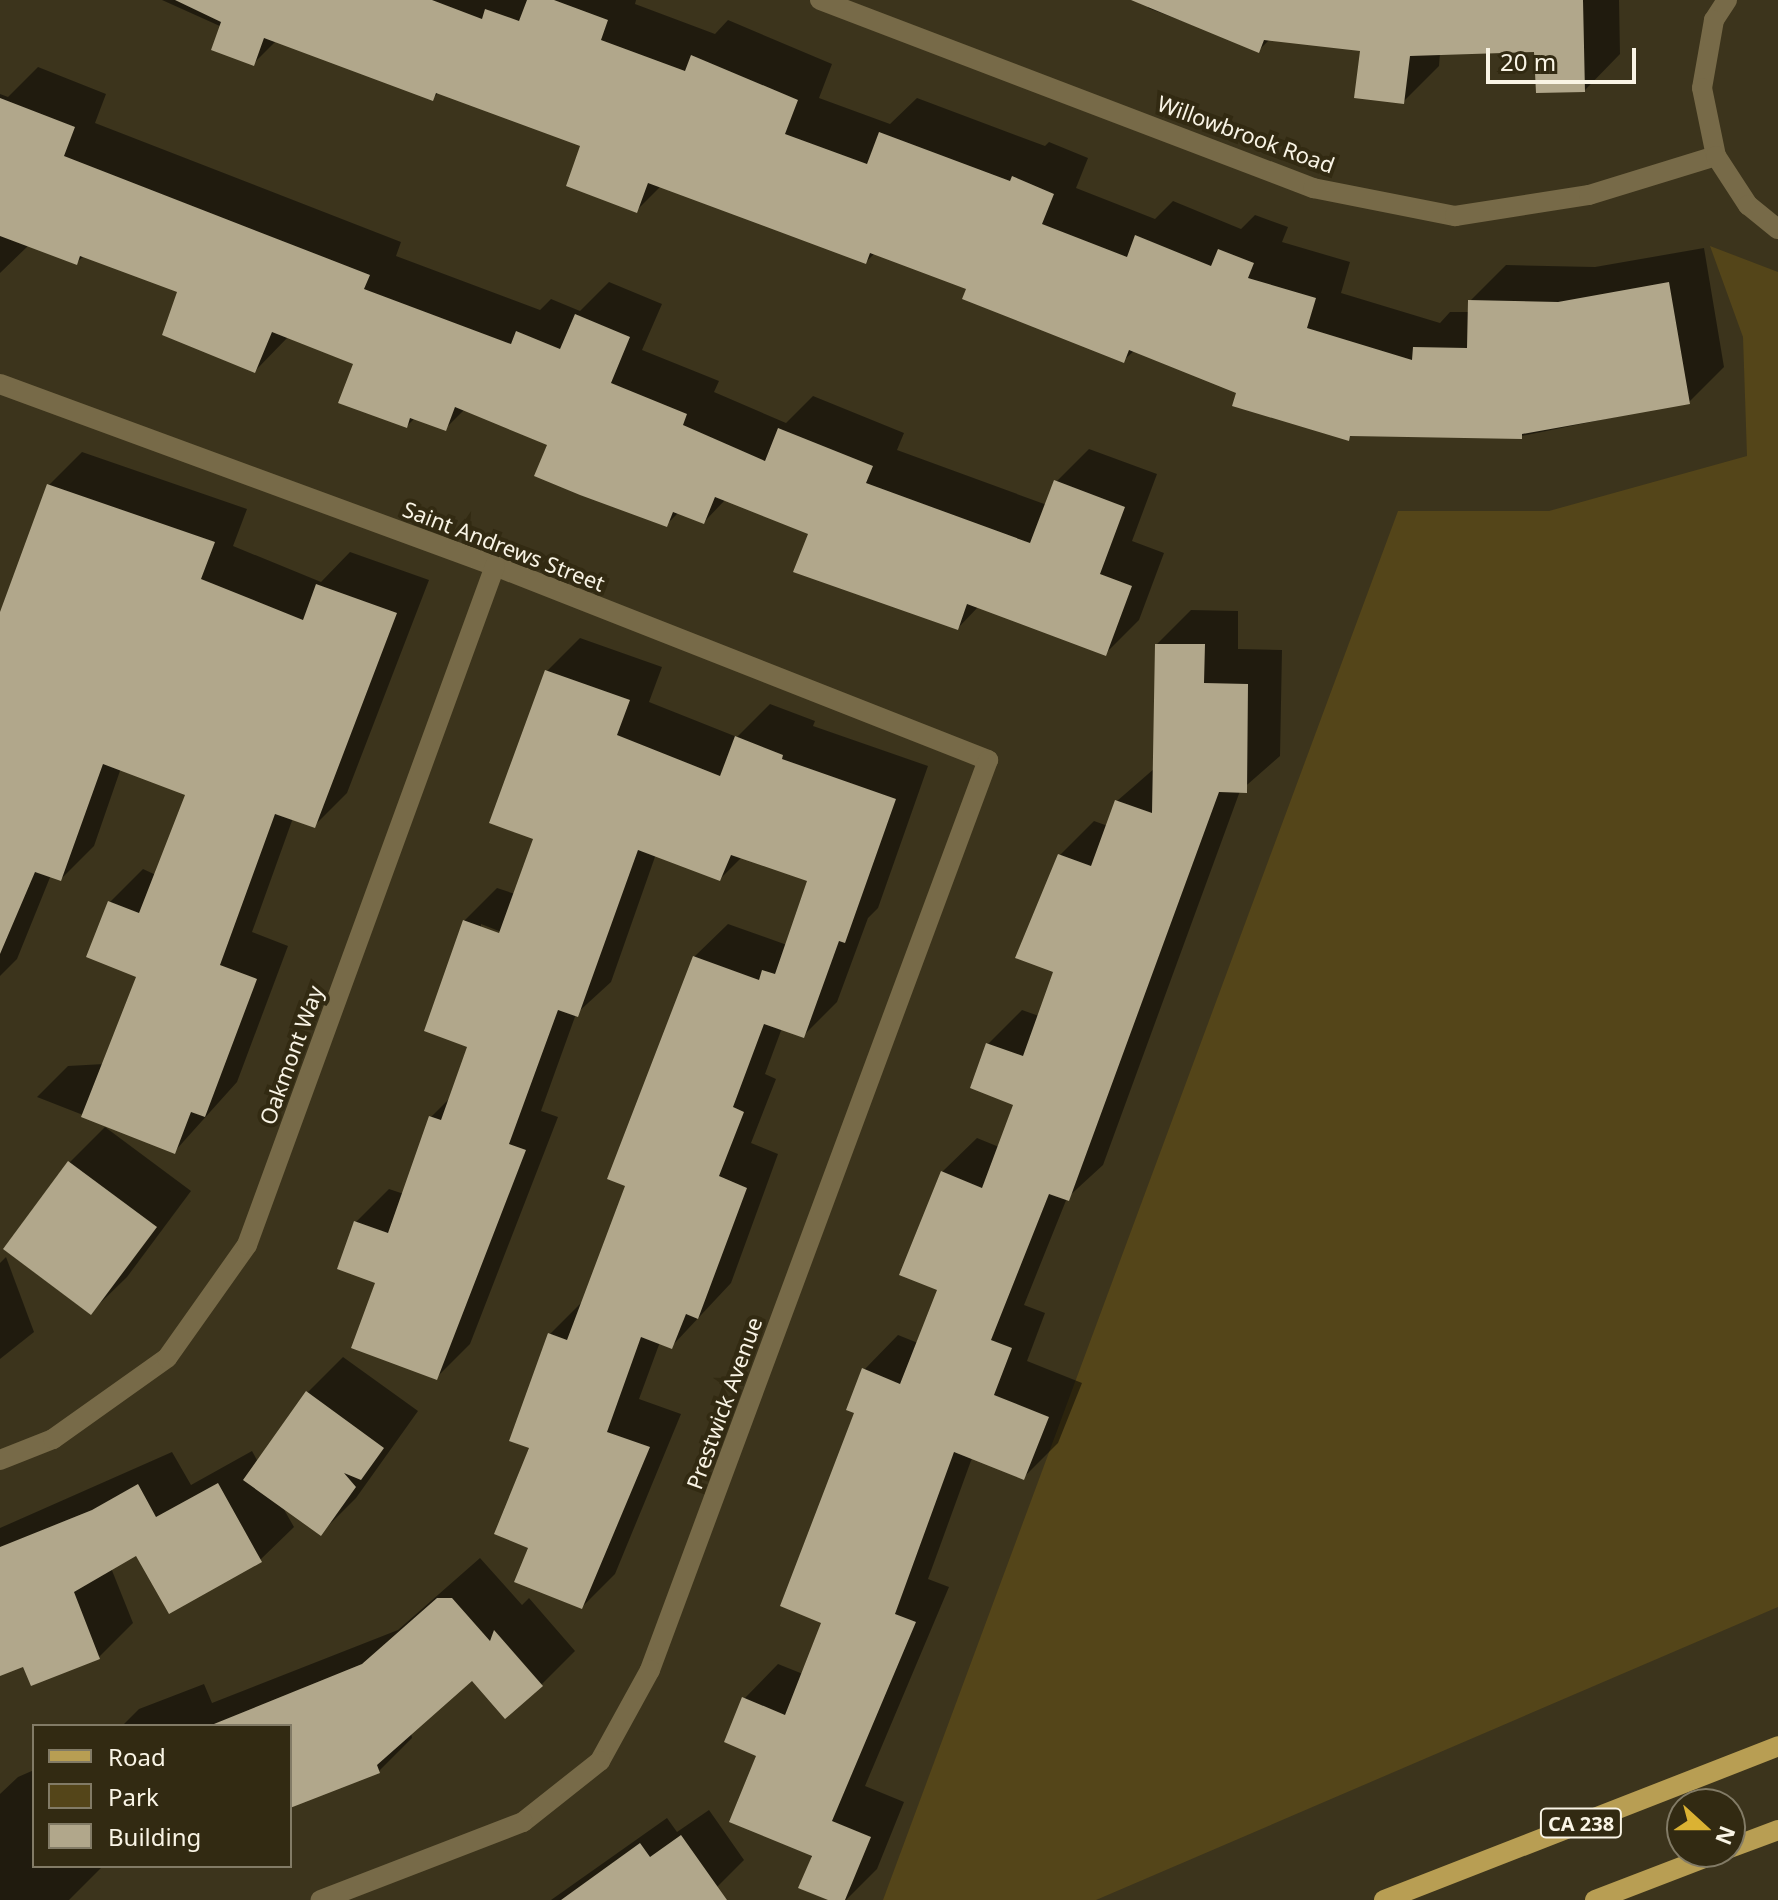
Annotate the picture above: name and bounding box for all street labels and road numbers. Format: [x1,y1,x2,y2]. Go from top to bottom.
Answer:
street label: Willowbrook Road [1154,90,1338,178]
street label: Saint Andrews Street [399,495,609,597]
street label: Oakmont Way [254,982,328,1128]
street label: Prestwick Avenue [681,1313,767,1493]
road number: CA 238 [1539,1807,1623,1839]

